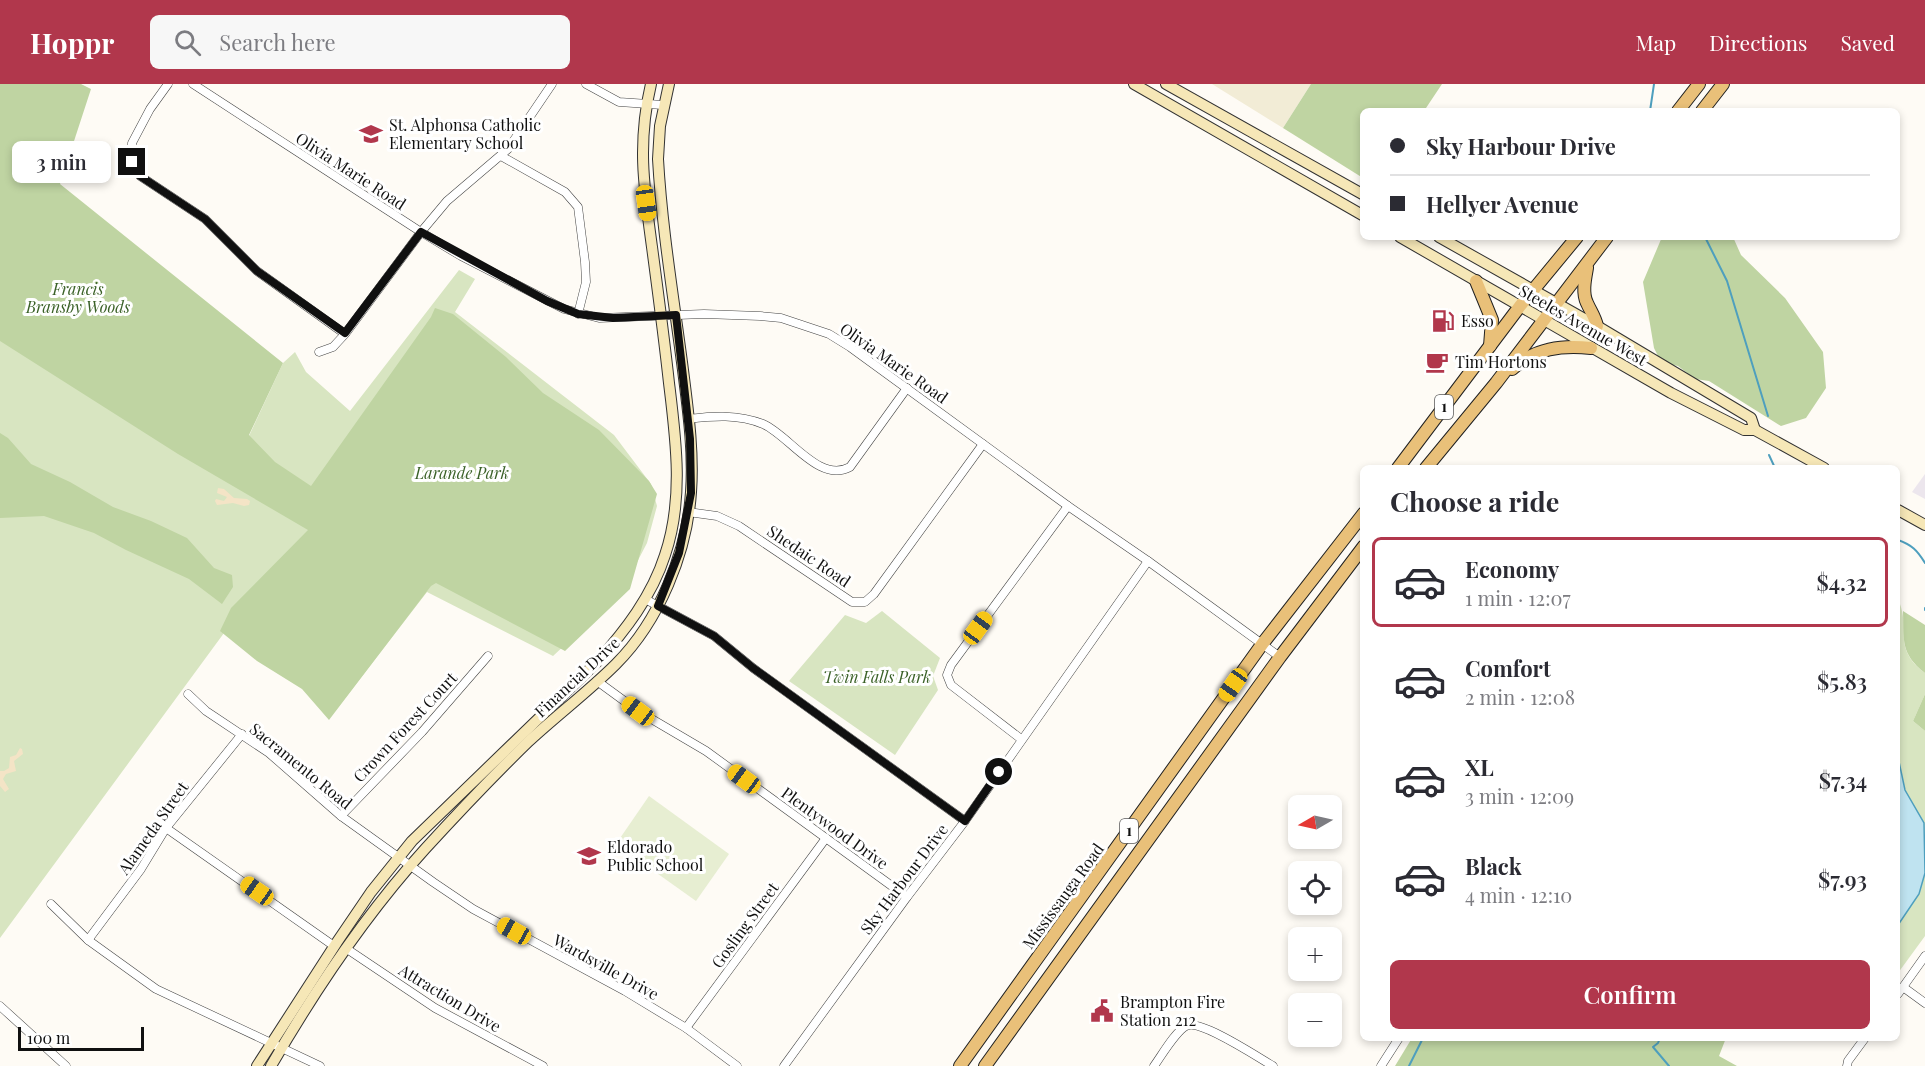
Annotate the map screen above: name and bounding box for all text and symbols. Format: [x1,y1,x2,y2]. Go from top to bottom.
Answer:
search box [150,15,570,69]
text: Hoppr [30,24,114,61]
icon: search [171,26,204,59]
text: Search here [219,27,336,57]
text: Map [1635,28,1676,56]
text: Directions [1709,28,1807,56]
text: Saved [1840,28,1895,56]
place label: St. Alphonsa Catholic Elementary School [389,114,541,153]
school or university icon: St. Alphonsa Catholic Elementary School [358,121,384,147]
street label: Olivia Marie Road [292,127,410,214]
text: Sky Harbour Drive [1426,131,1616,161]
callout: 3 min [12,141,111,183]
text: 3 min [36,148,87,175]
route end [118,148,145,175]
car [635,184,657,222]
text: Hellyer Avenue [1426,189,1579,219]
park label: Francis Bransby Woods [25,278,130,317]
street label: Steeles Avenue West [1516,279,1651,370]
fuel station icon: Esso [1430,308,1456,334]
place label: Esso [1461,310,1494,331]
street label: Olivia Marie Road [836,317,952,408]
cafe icon: Tim Hortons [1424,349,1450,375]
place label: Tim Hortons [1455,351,1547,372]
road number: 1 [1435,395,1453,419]
park label: Larande Park [414,462,509,483]
text: Choose a ride [1390,483,1559,519]
street label: Shedaic Road [764,520,855,591]
text: Economy [1465,554,1559,584]
icon: car [1393,555,1447,609]
text: $4.32 [1816,567,1867,597]
text: 1 min · 12:07 [1465,584,1571,611]
car [960,608,996,648]
street label: Financial Drive [530,632,624,721]
text: Comfort [1465,653,1551,683]
icon: car [1393,654,1447,708]
car [1215,665,1251,705]
park label: Twin Falls Park [823,666,931,687]
text: $5.83 [1817,666,1867,696]
street label: Crown Forest Court [348,667,461,786]
text: 2 min · 12:08 [1465,683,1575,710]
car [618,693,658,729]
street label: Sacramento Road [246,718,357,813]
text: XL [1465,752,1494,782]
icon: car [1393,753,1447,807]
route start [985,758,1012,785]
car [724,761,764,797]
text: $7.34 [1819,765,1867,795]
street label: Alameda Street [112,777,193,879]
street label: Plentywood Drive [778,782,893,873]
text: 3 min · 12:09 [1465,782,1574,809]
north arrow [1288,795,1342,849]
map controls [1288,795,1342,1047]
street label: Sky Harbour Drive [855,819,952,938]
road number: 1 [1120,819,1138,843]
place label: Eldorado Public School [607,836,704,875]
street label: Mississauga Road [1017,839,1108,953]
school or university icon: Eldorado Public School [576,843,602,869]
text: Black [1465,851,1522,881]
icon: car [1393,852,1447,906]
button: locate [1288,861,1342,915]
text: $7.93 [1818,864,1867,894]
car [237,873,277,909]
street label: Gosling Street [706,877,783,972]
text: 4 min · 12:10 [1465,881,1572,908]
car [494,914,534,948]
button: + [1288,927,1342,981]
street label: Wardsville Drive [549,928,663,1004]
street label: Attraction Drive [395,958,505,1036]
button: Confirm [1390,960,1870,1029]
place label: Brampton Fire Station 212 [1120,991,1225,1030]
button: − [1288,993,1342,1047]
public building icon: Brampton Fire Station 212 [1089,998,1115,1024]
scale bar [18,1024,144,1052]
text: 100 m [27,1027,70,1048]

